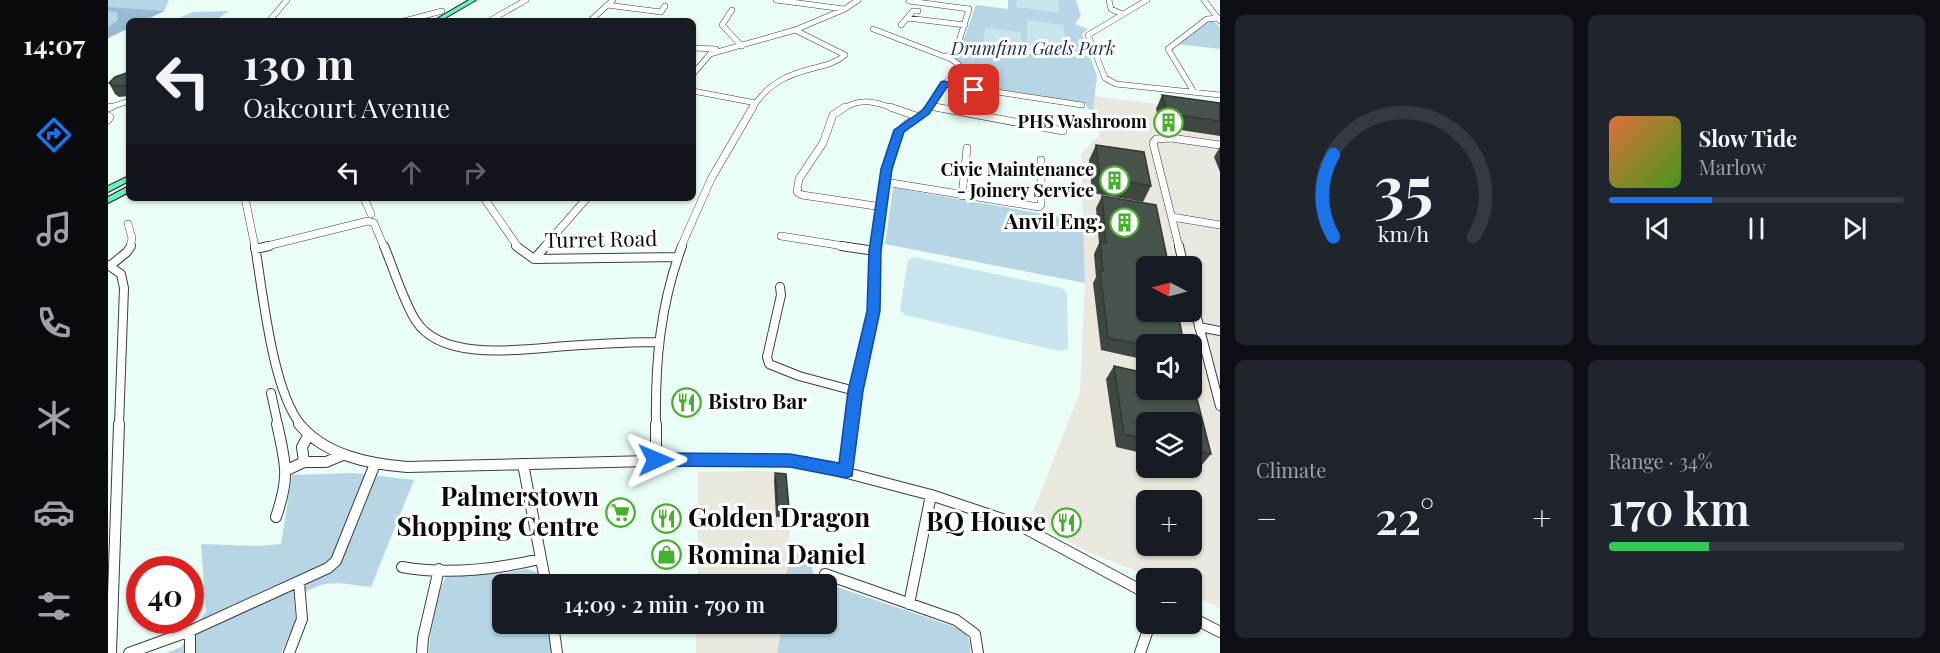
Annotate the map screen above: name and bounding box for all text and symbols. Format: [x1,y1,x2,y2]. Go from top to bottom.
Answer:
text: 14:07 [23,26,85,62]
text: 130 m [243,35,354,91]
park label: Drumfinn Gaels Park [950,36,1115,60]
icon: left [144,42,222,120]
pin [948,64,999,115]
icon: arrive [957,73,990,106]
text: Oakcourt Avenue [243,89,450,125]
building icon: PHS Washroom [1152,106,1184,138]
place label: PHS Washroom [1018,109,1148,133]
icon: directions [33,114,75,156]
text: Slow Tide [1699,123,1797,153]
text: 35 [1374,143,1433,227]
text: Marlow [1699,153,1766,180]
icon: left [332,156,365,189]
icon: ahead [395,156,428,189]
icon: right [458,156,491,189]
place label: Civic Maintenance - Joinery Service [940,157,1094,202]
building icon: Civic Maintenance - Joinery Service [1099,164,1131,196]
place label: Anvil Eng. [1003,206,1103,234]
building icon: Anvil Eng. [1108,206,1140,238]
icon: music [33,208,75,250]
icon: previous [1641,212,1674,245]
icon: pause [1740,212,1773,245]
icon: next [1838,212,1871,245]
text: km/h [1378,220,1430,248]
street label: Turret Road [544,223,658,253]
north arrow [1136,256,1202,322]
map controls [1136,256,1202,634]
icon: phone [33,302,75,344]
button: sound [1136,334,1202,400]
restaurant icon: Bistro Bar [671,386,703,418]
place label: Bistro Bar [708,386,807,414]
icon: climate [33,397,75,439]
button: layers [1136,412,1202,478]
position arrow [624,428,688,492]
text: Range · 34% [1609,447,1713,474]
text: Climate [1256,456,1326,483]
text: 170 km [1609,477,1750,537]
place label: Palmerstown Shopping Centre [397,478,599,543]
text: 22° [1375,486,1434,546]
button: + [1136,490,1202,556]
icon: car [33,491,75,533]
text: − [1256,495,1277,539]
text: + [1532,495,1552,539]
supermarket icon: Palmerstown Shopping Centre [604,496,636,528]
place label: Golden Dragon [688,499,870,534]
restaurant icon: Golden Dragon [651,502,683,534]
place label: BQ House [926,503,1046,538]
restaurant icon: BQ House [1051,506,1083,538]
place label: Romina Daniel [687,536,866,571]
shop icon: Romina Daniel [650,539,682,571]
speed limit sign: 40 [126,556,204,634]
button: − [1136,568,1202,634]
icon: filters [33,585,75,627]
text: 14:09 · 2 min · 790 m [564,589,765,619]

